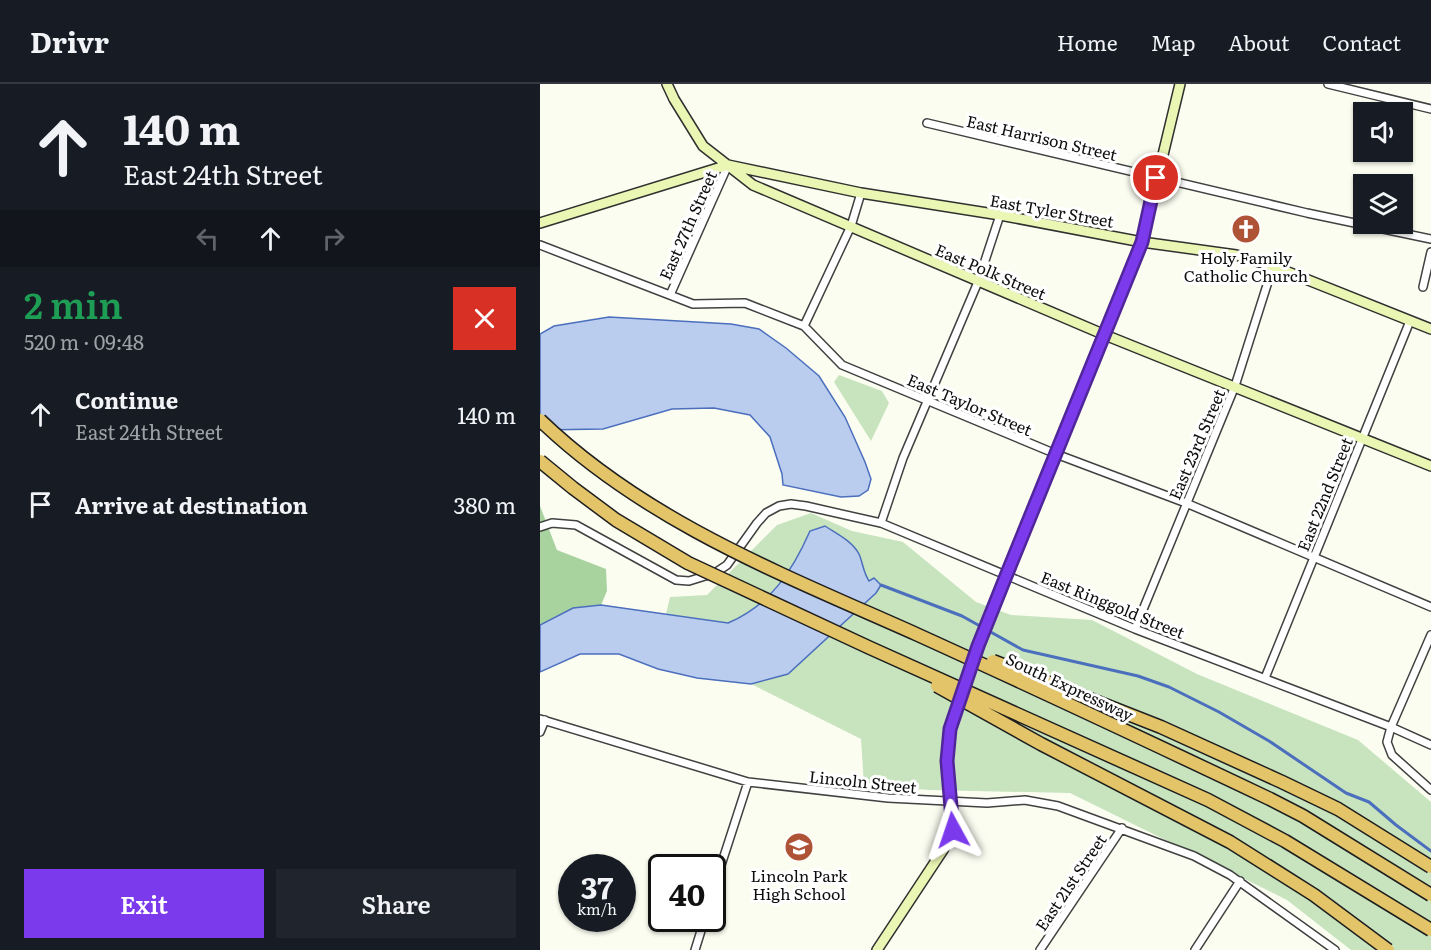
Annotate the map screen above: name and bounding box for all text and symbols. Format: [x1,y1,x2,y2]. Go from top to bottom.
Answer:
text: Drivr [30,20,109,62]
text: Home [1057,26,1118,57]
text: Map [1151,26,1195,57]
text: About [1228,26,1290,57]
text: Contact [1323,26,1401,57]
text: 140 m [123,96,240,158]
map controls [1353,102,1413,234]
button: sound [1353,102,1413,162]
icon: ahead [24,108,102,186]
street label: East Harrison Street [964,108,1120,166]
pin [1130,152,1181,203]
text: East 24th Street [123,153,323,193]
icon: arrive [1139,161,1172,194]
street label: East 27th Street [652,166,722,284]
button: layers [1353,174,1413,234]
street label: East Tyler Street [988,187,1116,233]
church icon: Holy Family Catholic Church [1230,213,1262,245]
icon: left [191,222,224,255]
icon: ahead [254,222,287,255]
icon: right [317,222,350,255]
street label: East Polk Street [932,237,1051,305]
place label: Holy Family Catholic Church [1184,245,1309,287]
text: 2 min [24,277,123,330]
button: close [453,287,516,350]
text: 520 m · 09:48 [24,326,144,356]
street label: East Taylor Street [904,367,1037,441]
text: Continue [75,383,178,416]
street label: East 23rd Street [1162,384,1230,503]
icon: ahead [24,398,57,431]
text: 140 m [457,398,516,431]
text: East 24th Street [75,416,223,446]
street label: East 22nd Street [1290,433,1358,555]
icon: arrive [24,488,57,521]
text: Arrive at destination [75,488,308,521]
text: 380 m [453,488,516,521]
street label: East Ringgold Street [1037,564,1189,644]
street label: South Expressway [1002,646,1138,726]
street label: Lincoln Street [808,763,918,799]
position arrow [921,798,985,862]
street label: East 21st Street [1029,828,1112,935]
school or university icon: Lincoln Park High School [783,831,815,863]
speed limit sign: 40 [648,854,726,932]
place label: Lincoln Park High School [750,863,848,905]
text: 37 [581,864,613,908]
button: Exit [24,869,264,938]
button: Share [276,869,516,938]
text: km/h [577,897,617,920]

